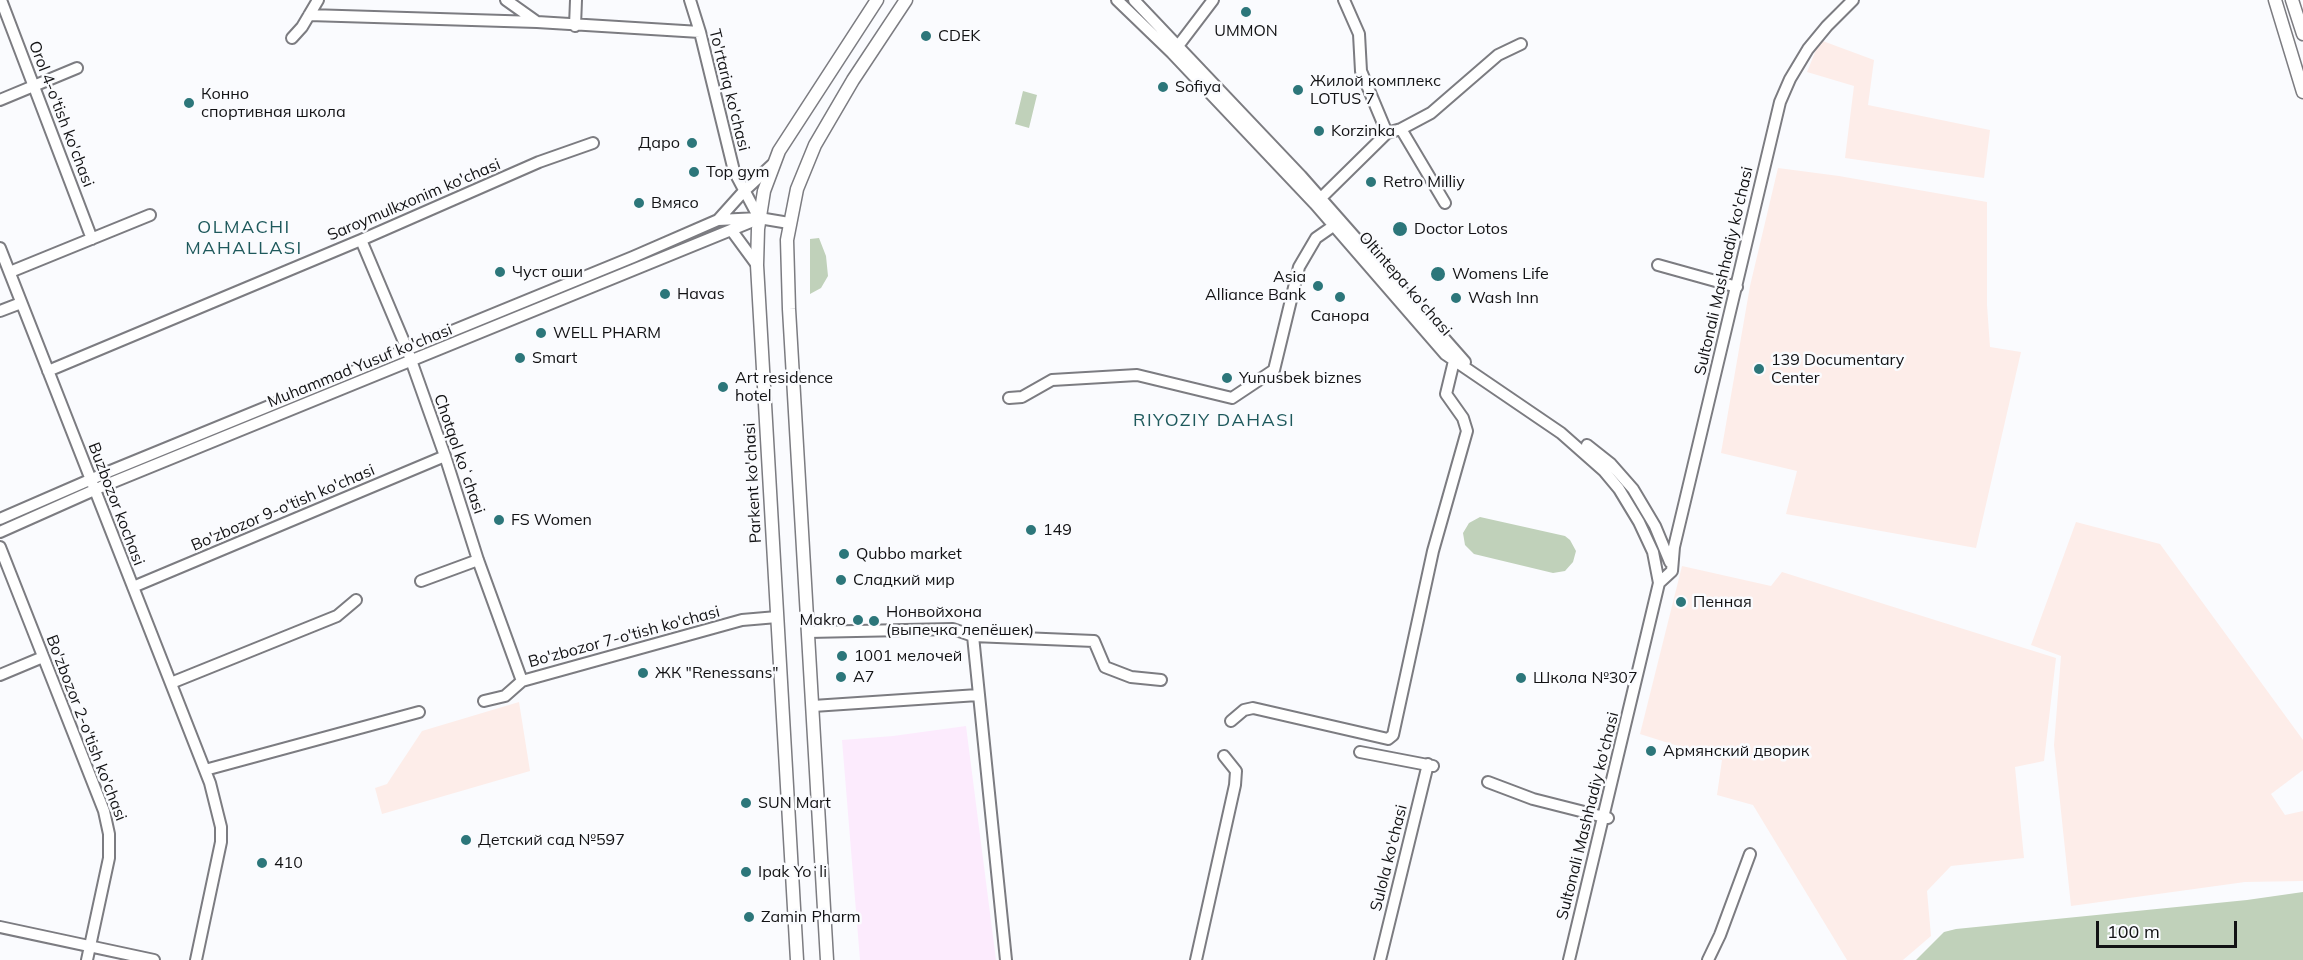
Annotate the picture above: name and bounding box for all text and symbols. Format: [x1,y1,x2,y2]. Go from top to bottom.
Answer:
marker: UMMON [1239,5,1253,19]
place label: UMMON [1214,21,1278,41]
place label: CDEK [938,26,980,46]
street label: To'rtariq ko'chasi [705,27,753,153]
marker: CDEK [919,29,933,43]
street label: Orol 4-o'tish ko'chasi [24,38,98,190]
place label: Жилой комплекс LOTUS 7 [1310,71,1441,109]
place label: Sofiya [1175,77,1221,97]
marker: Sofiya [1156,80,1170,94]
marker: Жилой комплекс LOTUS 7 [1291,83,1305,97]
place label: Конно спортивная школа [201,84,346,122]
marker: Конно спортивная школа [182,96,196,110]
place label: Korzinka [1331,121,1395,141]
marker: Korzinka [1312,124,1326,138]
place label: Даро [638,133,680,153]
marker: Даро [685,136,699,150]
street label: Saroymulkxonim ko'chasi [325,155,503,245]
place label: Top gym [706,162,770,182]
marker: Top gym [687,165,701,179]
street label: Sultonali Mashhadiy ko'chasi [1691,165,1757,377]
place label: Retro Milliy [1383,172,1465,192]
marker: Retro Milliy [1364,175,1378,189]
place label: Вмясо [651,193,699,213]
marker: Вмясо [632,196,646,210]
district label: OLMACHI MAHALLASI [185,217,303,260]
place label: Doctor Lotos [1414,219,1508,239]
marker: Doctor Lotos [1391,220,1409,238]
street label: Oltintepa ko'chasi [1354,228,1456,340]
place label: Чуст оши [512,262,583,282]
place label: Womens Life [1452,264,1549,284]
marker: Чуст оши [493,265,507,279]
marker: Womens Life [1429,265,1447,283]
place label: Asia Alliance Bank [1205,267,1306,305]
marker: Asia Alliance Bank [1311,279,1325,293]
place label: Havas [677,284,725,304]
marker: Havas [658,287,672,301]
place label: Wash Inn [1468,288,1539,308]
marker: Санора [1333,290,1347,304]
marker: Wash Inn [1449,291,1463,305]
place label: Санора [1311,306,1369,326]
street label: Muhammad Yusuf ko'chasi [265,320,455,412]
place label: WELL PHARM [553,323,661,343]
marker: WELL PHARM [534,326,548,340]
place label: Smart [532,348,577,368]
place label: 139 Documentary Center [1771,350,1904,388]
marker: Smart [513,351,527,365]
marker: 139 Documentary Center [1752,362,1766,376]
place label: Art residence hotel [735,368,833,406]
place label: Yunusbek biznes [1239,368,1362,388]
marker: Yunusbek biznes [1220,371,1234,385]
marker: Art residence hotel [716,380,730,394]
street label: Chotqol koʻchasi [430,392,488,516]
district label: RIYOZIY DAHASI [1133,410,1295,432]
street label: Parkent ko'chasi [740,422,766,544]
street label: Buzbozor kochasi [84,440,148,568]
street label: Bo'zbozor 9-o'tish ko'chasi [188,461,378,555]
place label: FS Women [511,510,592,530]
marker: FS Women [492,513,506,527]
place label: 149 [1043,520,1072,540]
marker: 149 [1024,523,1038,537]
place label: Qubbo market [856,544,962,564]
marker: Qubbo market [837,547,851,561]
place label: Сладкий мир [853,570,955,590]
marker: Сладкий мир [834,573,848,587]
place label: Пенная [1693,592,1752,612]
marker: Пенная [1674,595,1688,609]
street label: Bo'zbozor 7-o'tish ko'chasi [526,602,722,672]
place label: Нонвойхона (выпечка лепёшек) [886,602,1034,640]
place label: Makro [800,610,846,630]
marker: Makro [851,613,865,627]
marker: Нонвойхона (выпечка лепёшек) [867,614,881,628]
street label: Bo'zbozor 2-o'tish ko'chasi [42,632,130,824]
place label: 1001 мелочей [854,646,962,666]
marker: 1001 мелочей [835,649,849,663]
place label: ЖК "Renessans" [655,663,779,683]
marker: ЖК "Renessans" [636,666,650,680]
place label: А7 [853,667,874,687]
place label: Школа №307 [1533,668,1638,688]
marker: А7 [834,670,848,684]
marker: Школа №307 [1514,671,1528,685]
street label: Sultonali Mashhadiy ko'chasi [1553,710,1623,922]
place label: Армянский дворик [1663,741,1809,761]
marker: Армянский дворик [1644,744,1658,758]
place label: SUN Mart [758,793,831,813]
marker: SUN Mart [739,796,753,810]
street label: Sulola ko'chasi [1366,803,1412,913]
place label: Детский сад №597 [478,830,625,850]
marker: Детский сад №597 [459,833,473,847]
place label: 410 [274,853,303,873]
marker: 410 [255,856,269,870]
place label: Ipak Yoʻli [758,862,827,882]
marker: Ipak Yoʻli [739,865,753,879]
place label: Zamin Pharm [761,907,861,927]
scale bar [2099,909,2240,947]
marker: Zamin Pharm [742,910,756,924]
text: 100 m [2107,920,2160,943]

